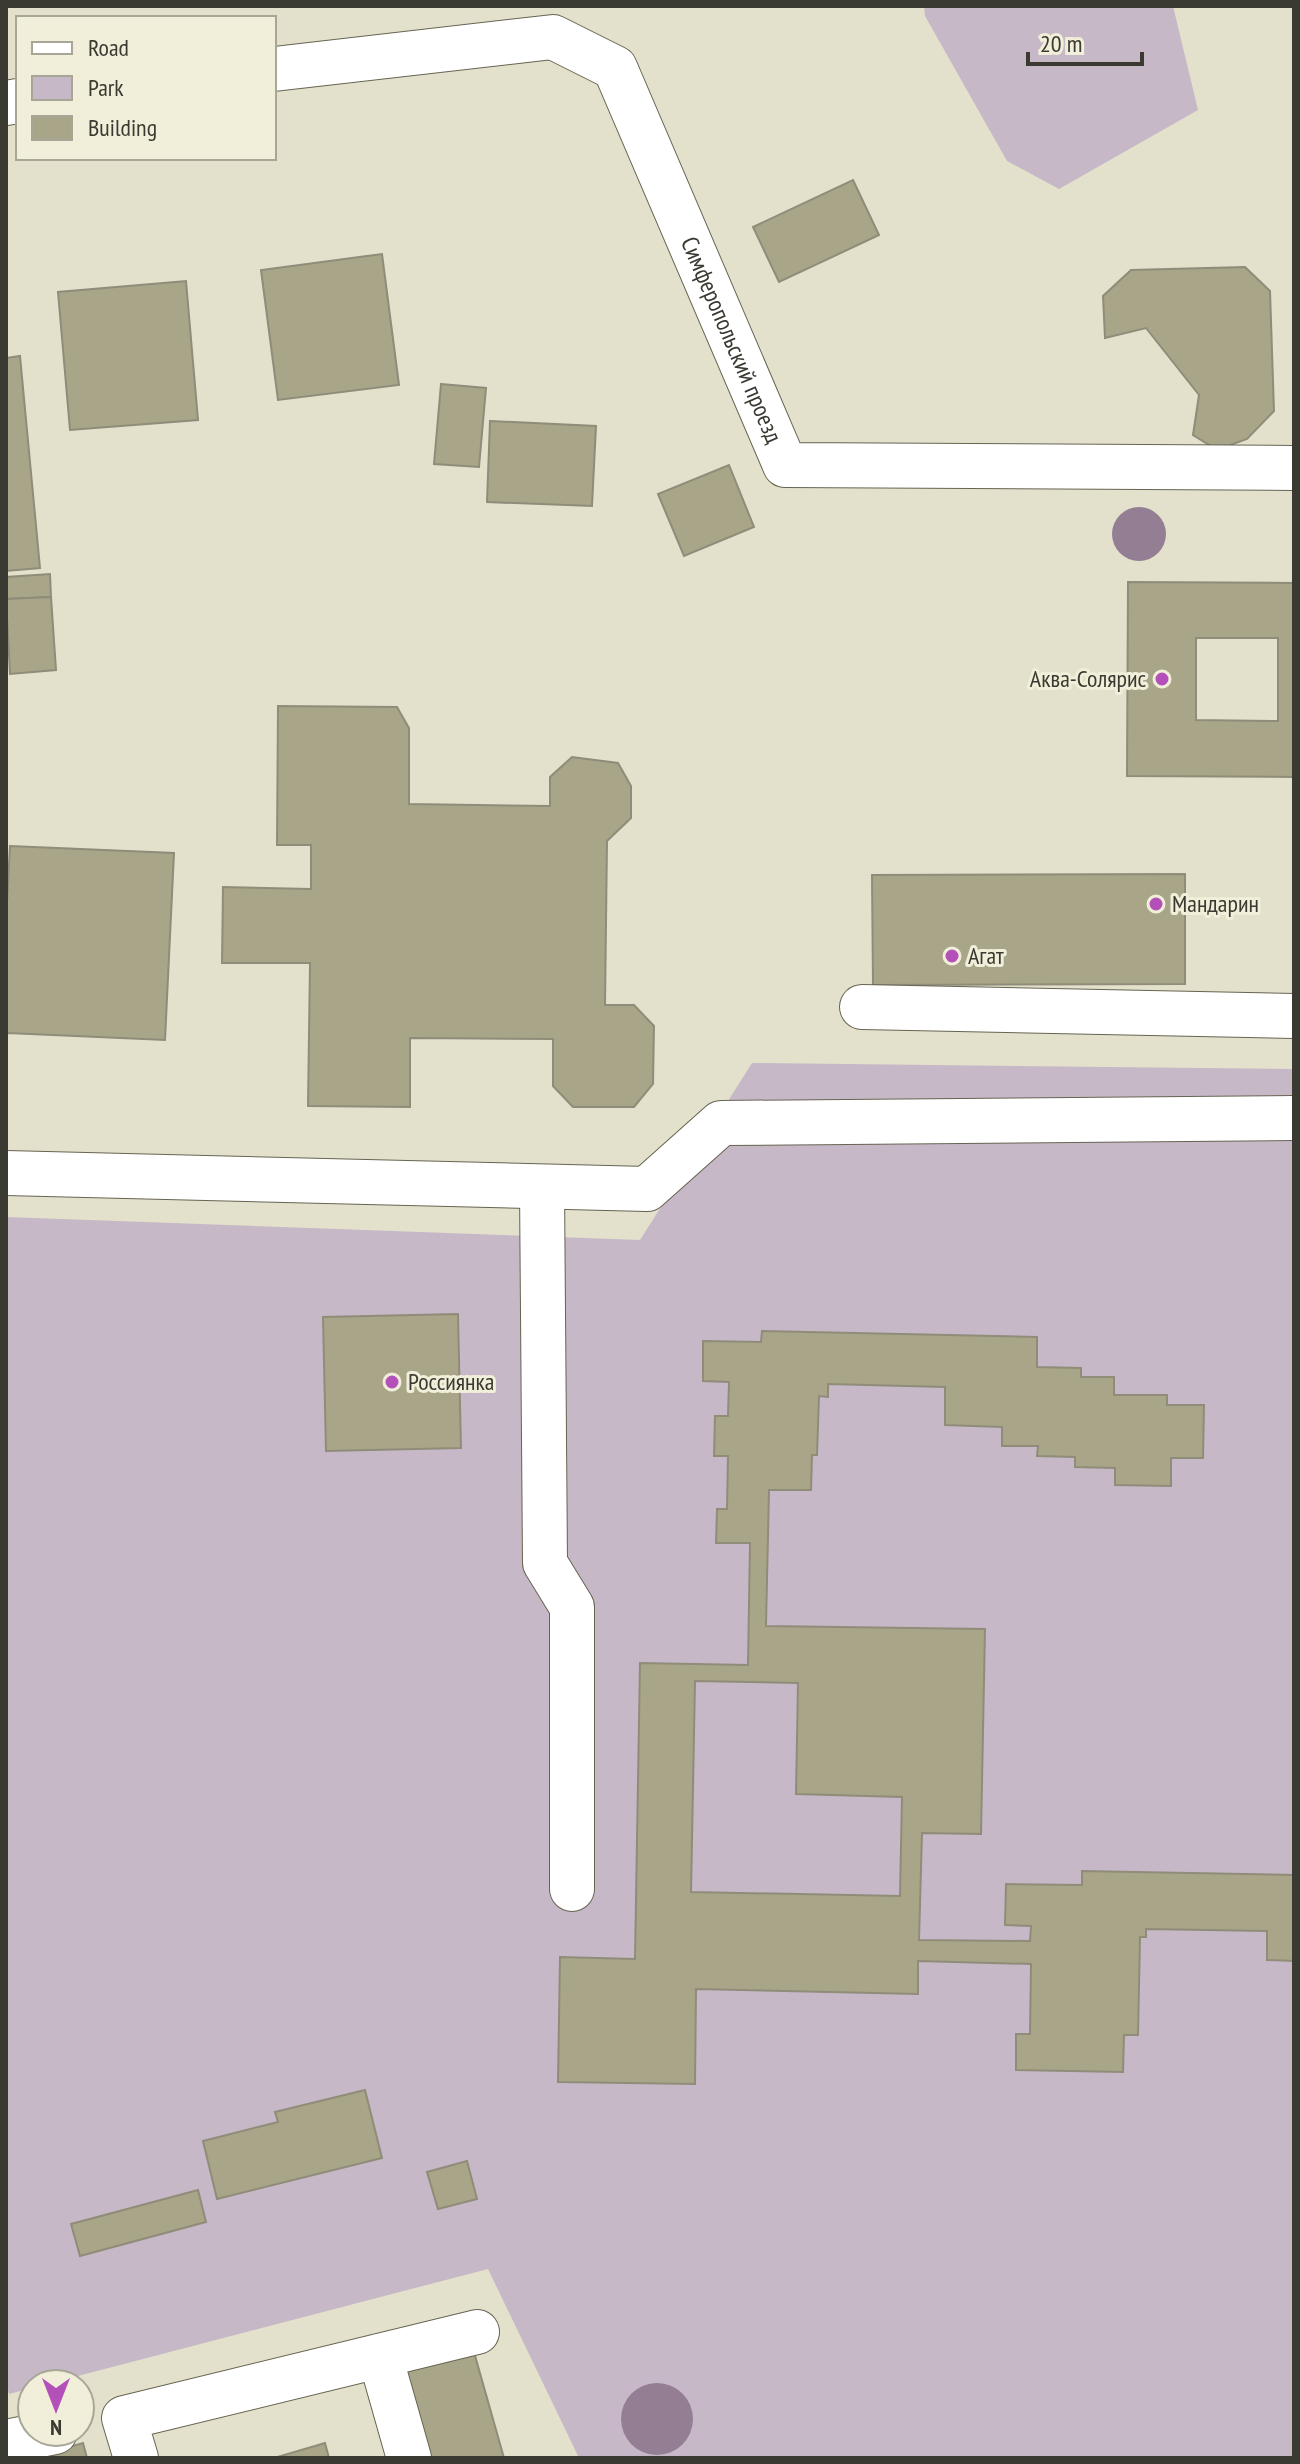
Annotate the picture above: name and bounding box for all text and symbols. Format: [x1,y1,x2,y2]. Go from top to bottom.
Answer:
legend [16,16,276,160]
scale bar [1028,16,1142,66]
text: 20 m [1040,28,1082,59]
text: Road [88,32,129,63]
text: Park [88,72,124,103]
text: Building [88,112,157,143]
street label: Симферопольский проезд [674,232,790,448]
place label: Аква-Солярис [1030,663,1146,694]
marker: Аква-Солярис [1153,670,1171,688]
place label: Мандарин [1172,888,1259,919]
marker: Мандарин [1147,895,1165,913]
place label: Агат [968,940,1004,971]
marker: Агат [943,947,961,965]
place label: Россиянка [408,1366,494,1397]
marker: Россиянка [383,1373,401,1391]
north arrow [16,2368,96,2448]
text: N [50,2414,62,2442]

